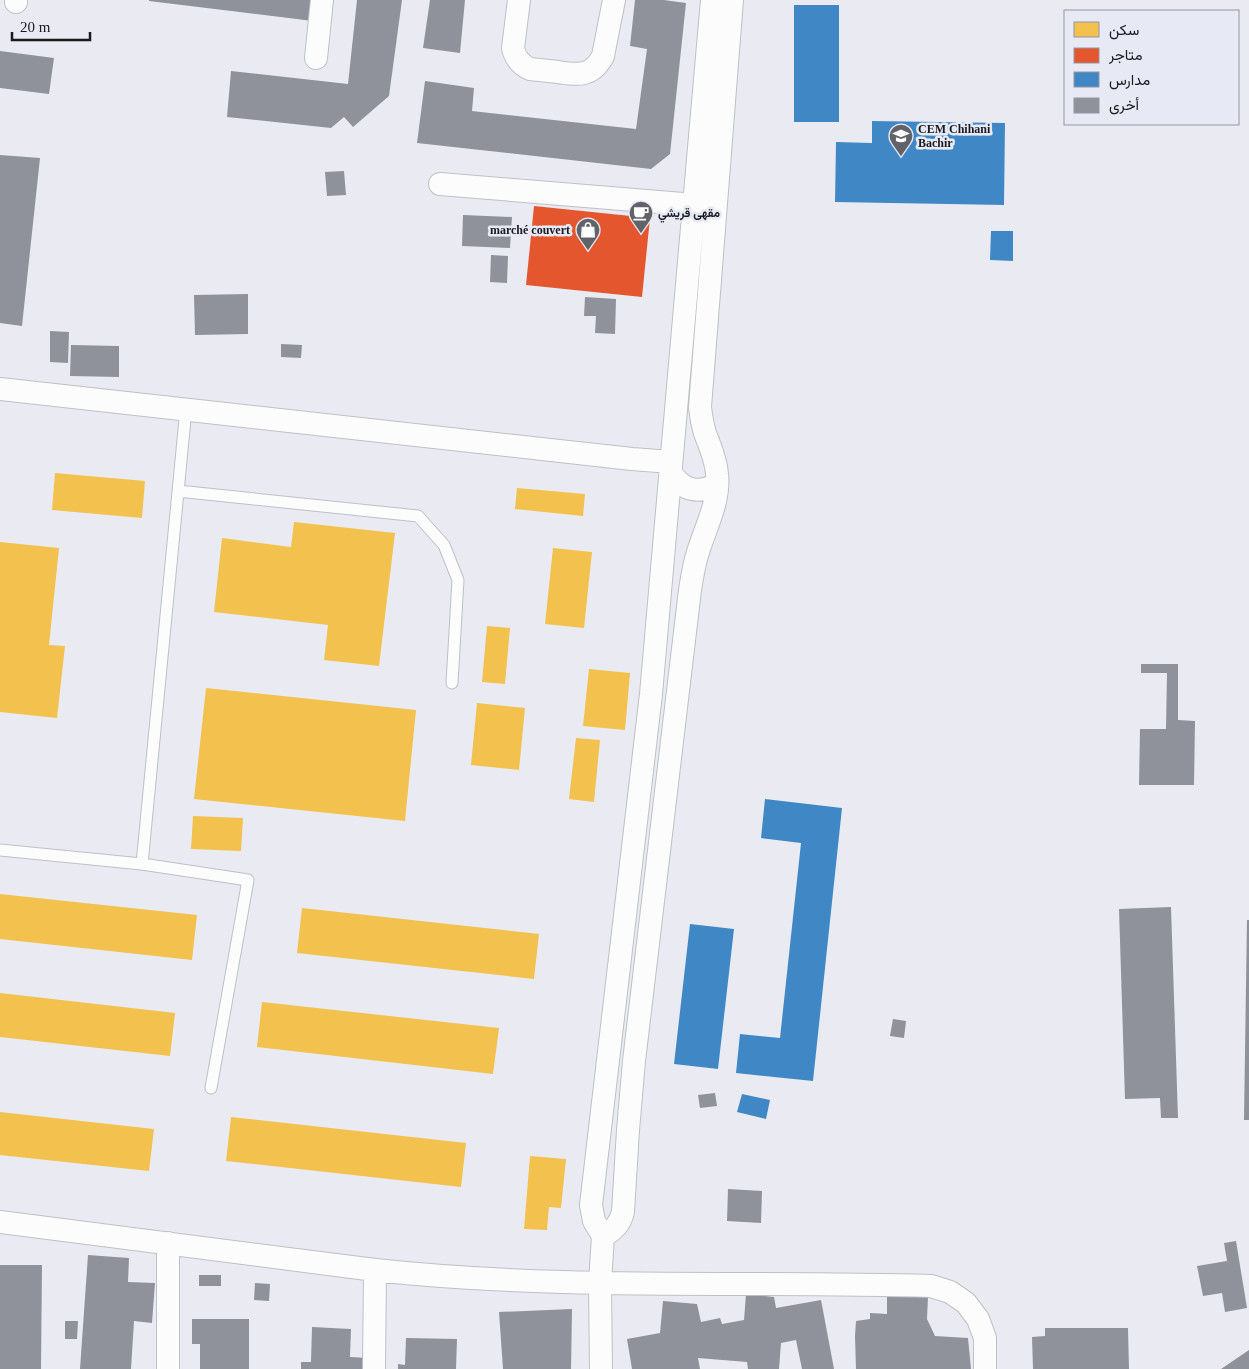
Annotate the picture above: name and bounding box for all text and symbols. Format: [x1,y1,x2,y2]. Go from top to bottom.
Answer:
scale bar [12,10,90,42]
legend [1064,10,1239,125]
text: 20 m [20,19,51,35]
text: سكن [1109,22,1139,40]
text: متاجر [1108,47,1143,64]
text: مدارس [1109,72,1150,90]
text: أخرى [1109,97,1139,115]
place label: CEM Chihani Bachir [918,122,991,150]
school or university icon: CEM Chihani Bachir [888,123,914,157]
cafe icon: مقهى قريشي [628,200,654,234]
place label: مقهى قريشي [658,206,721,223]
shop icon: marché couvert [575,217,601,251]
place label: marché couvert [490,223,570,237]

